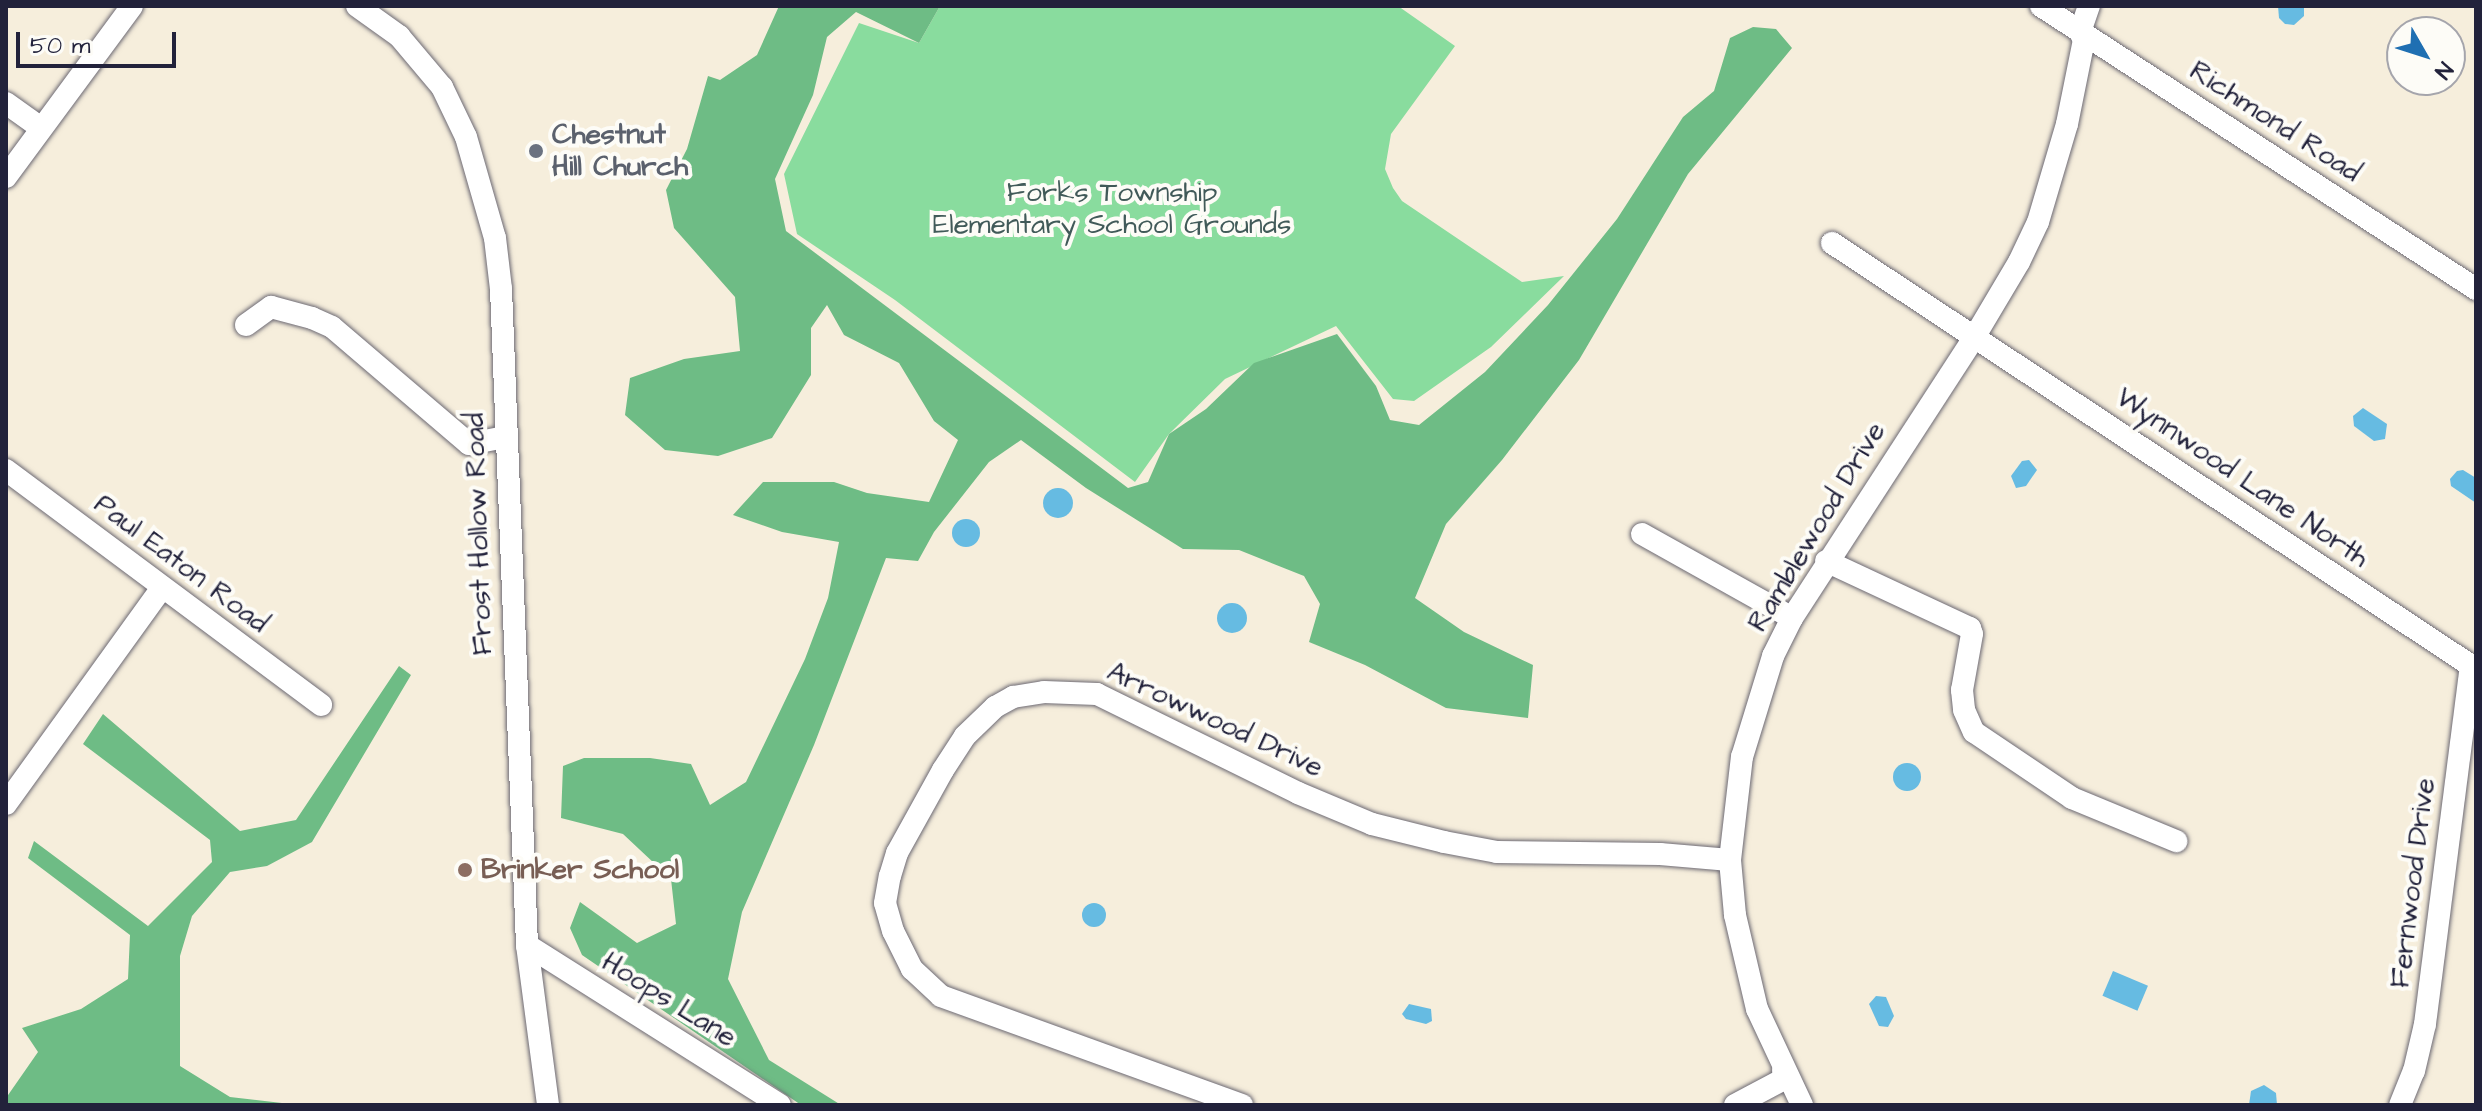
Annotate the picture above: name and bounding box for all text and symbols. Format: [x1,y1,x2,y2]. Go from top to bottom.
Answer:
scale bar [20,16,180,66]
north arrow [2386,16,2466,96]
text: 50 m [30,29,90,63]
street label: Richmond Road [2183,54,2367,190]
text: N [2427,55,2460,85]
place label: Chestnut Hill Church [552,118,688,184]
marker: Chestnut Hill Church [527,142,545,160]
park label: Forks Township Elementary School Grounds [933,176,1291,242]
street label: Wynnwood Lane North [2109,381,2375,575]
street label: Frost Hollow Road [458,412,500,656]
street label: Ramblewood Drive [1741,416,1893,638]
street label: Paul Eaton Road [87,488,275,640]
street label: Arrowwood Drive [1102,655,1328,785]
street label: Fernwood Drive [2383,776,2443,990]
place label: Brinker School [481,853,679,887]
marker: Brinker School [456,861,474,879]
street label: Hoops Lane [596,945,742,1055]

